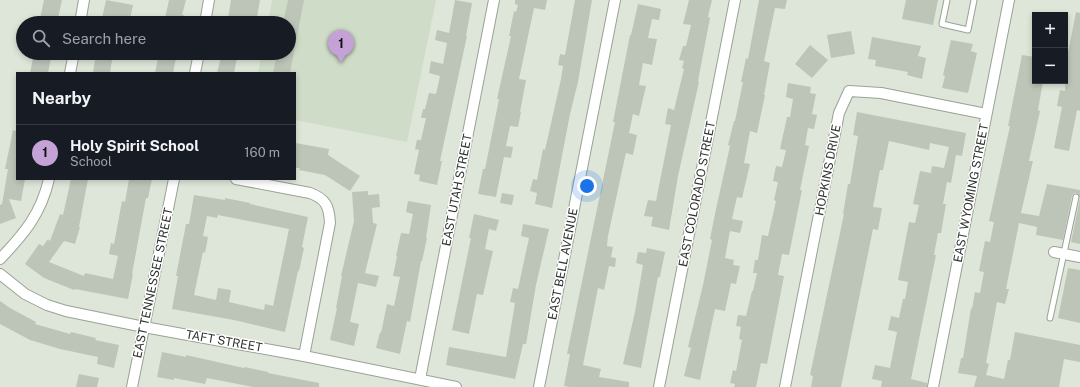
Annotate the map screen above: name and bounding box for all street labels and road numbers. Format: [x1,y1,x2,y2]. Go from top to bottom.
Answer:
street label: EAST COLORADO STREET [676,120,718,268]
street label: EAST WYOMING STREET [951,122,991,264]
street label: HOPKINS DRIVE [812,123,844,217]
street label: EAST UTAH STREET [439,133,475,247]
street label: EAST TENNESSEE STREET [130,207,176,359]
street label: EAST BELL AVENUE [545,207,581,321]
street label: TAFT STREET [185,327,263,355]

